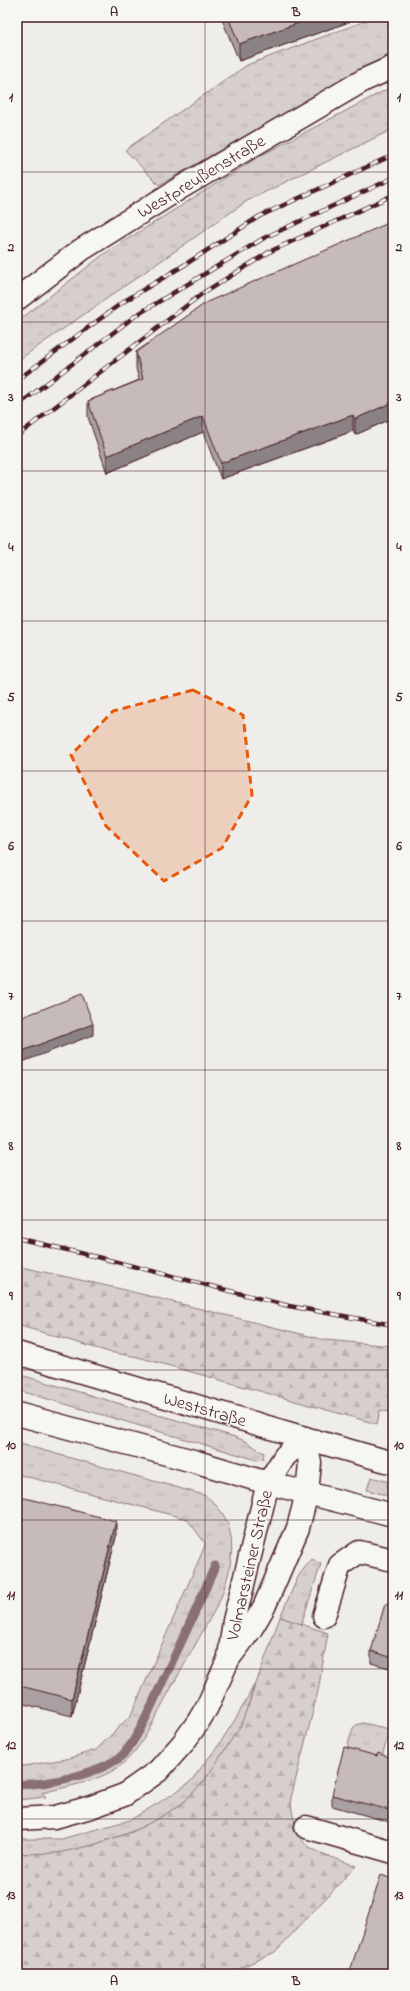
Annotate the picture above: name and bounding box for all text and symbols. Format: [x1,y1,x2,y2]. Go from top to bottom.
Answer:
text: A [110,3,118,22]
text: B [291,3,301,22]
text: 1 [9,88,14,107]
text: 1 [397,88,402,107]
street label: Westpreußenstraße [133,129,272,226]
text: 2 [7,238,15,257]
text: 2 [395,238,403,257]
text: 3 [7,388,14,407]
text: 3 [395,388,402,407]
text: 4 [7,538,14,557]
text: 4 [395,538,402,557]
text: 5 [7,688,15,707]
text: 5 [395,688,403,707]
text: 6 [7,837,14,856]
text: 6 [395,837,402,856]
text: 7 [8,987,14,1006]
text: 7 [396,987,402,1006]
text: 8 [8,1137,14,1156]
text: 8 [396,1137,402,1156]
text: 9 [8,1287,14,1306]
text: 9 [396,1287,402,1306]
street label: Weststraße [160,1387,250,1435]
text: 10 [6,1436,16,1455]
text: 10 [394,1436,404,1455]
street label: Volmarsteiner Straße [221,1487,281,1644]
text: 11 [7,1586,16,1605]
text: 11 [395,1586,404,1605]
text: 12 [6,1736,17,1755]
text: 12 [394,1736,405,1755]
text: 13 [6,1886,16,1905]
text: 13 [394,1886,404,1905]
text: A [110,1972,118,1991]
text: B [291,1972,301,1991]

